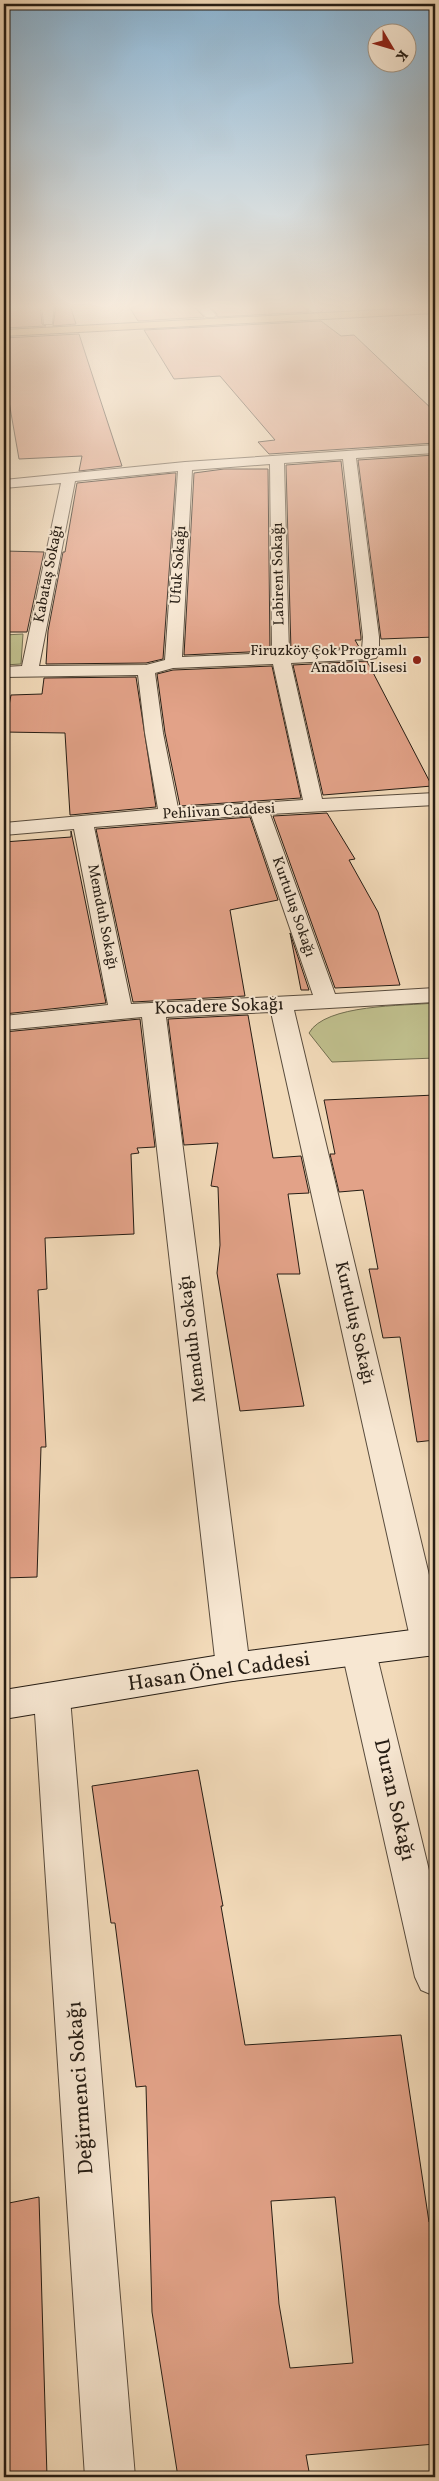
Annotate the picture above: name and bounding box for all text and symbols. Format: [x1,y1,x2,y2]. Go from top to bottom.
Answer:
north arrow [366,22,416,72]
text: K [390,45,412,65]
street label: Labirent Sokağı [268,522,290,626]
street label: Kabataş Sokağı [29,523,69,625]
street label: Ufuk Sokağı [166,525,192,605]
place label: Firuzköy Çok Programlı Anadolu Lisesi [250,641,407,679]
marker: Firuzköy Çok Programlı Anadolu Lisesi [411,654,423,666]
street label: Pehlivan Caddesi [162,799,276,825]
street label: Kurtuluş Sokağı [266,854,320,960]
street label: Memduh Sokağı [81,863,123,971]
street label: Kocadere Sokağı [154,992,284,1022]
street label: Kurtuluş Sokağı [328,1259,380,1387]
street label: Memduh Sokağı [173,1274,213,1404]
street label: Hasan Önel Caddesi [126,1645,312,1699]
street label: Duran Sokağı [366,1736,422,1864]
street label: Değirmenci Sokağı [60,2000,102,2176]

